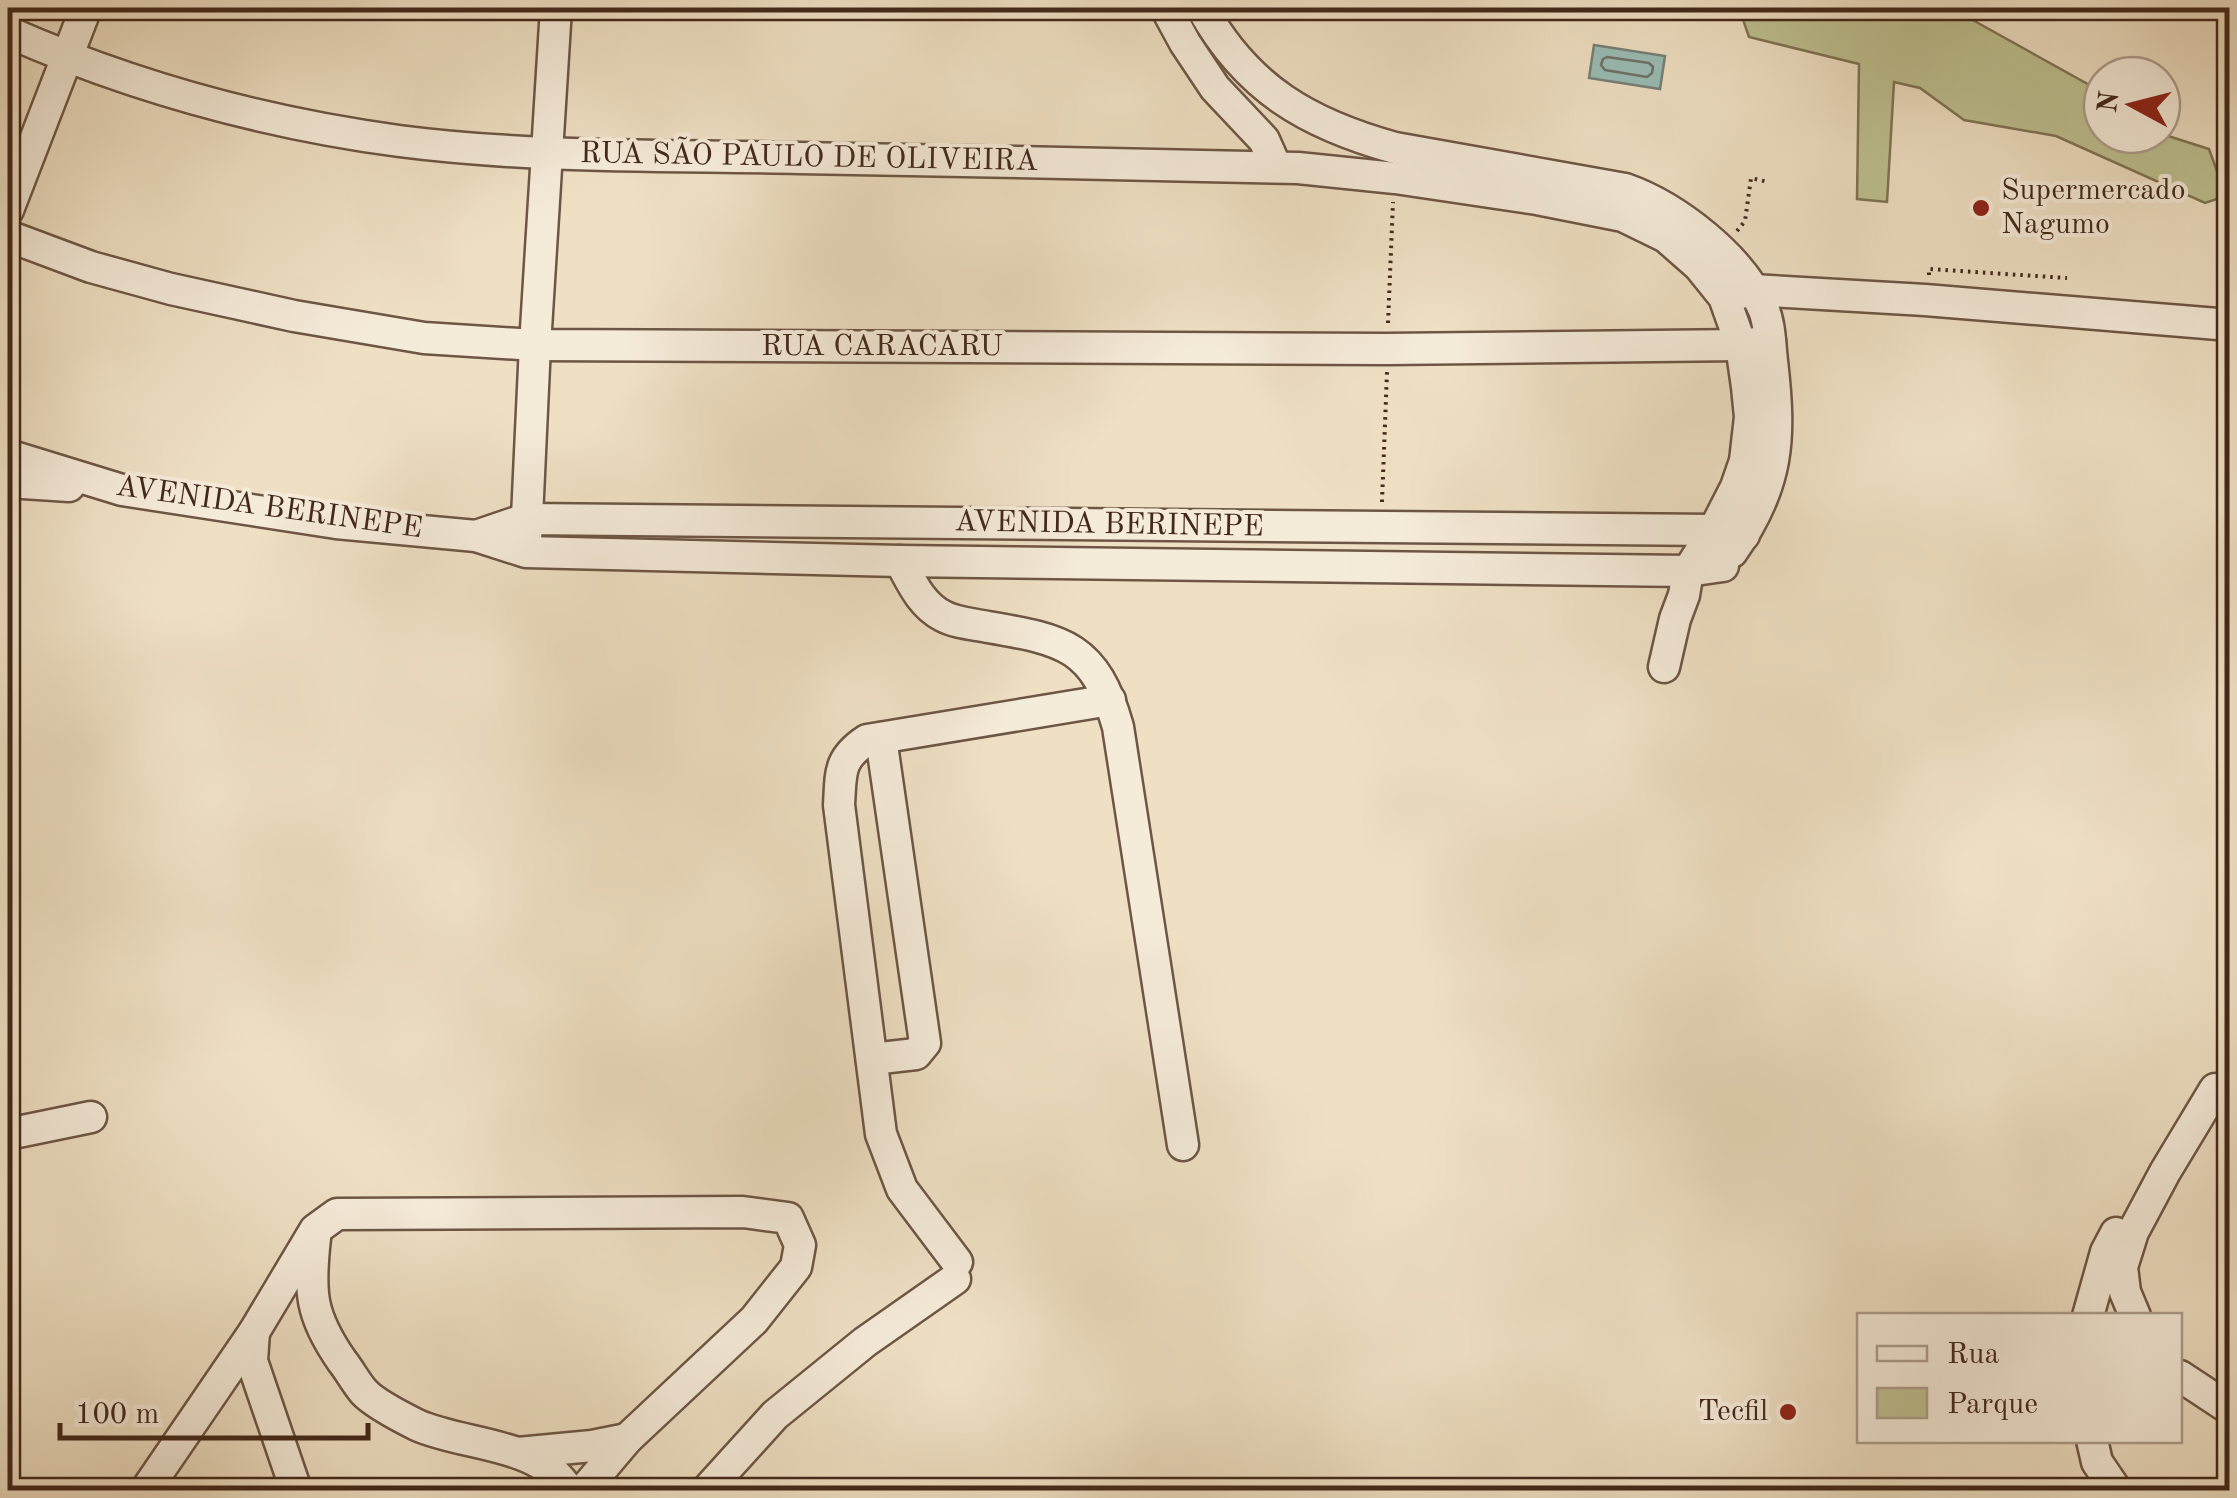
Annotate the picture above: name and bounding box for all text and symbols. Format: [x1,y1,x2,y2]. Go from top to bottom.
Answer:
north arrow [2082,55,2182,155]
text: N [2095,89,2125,115]
street label: RUA SÃO PAULO DE OLIVEIRA [580,134,1038,177]
place label: Supermercado Nagumo [2001,176,2186,240]
marker: Supermercado Nagumo [1970,197,1992,219]
street label: RUA CARACARU [761,332,1003,362]
street label: AVENIDA BERINEPE [114,472,424,544]
street label: AVENIDA BERINEPE [954,507,1264,543]
legend [1857,1313,2182,1443]
text: Rua [1947,1340,2000,1370]
scale bar [60,1378,368,1440]
text: Parque [1947,1390,2038,1420]
place label: Tecfil [1698,1397,1768,1427]
text: 100 m [75,1400,159,1430]
marker: Tecfil [1777,1401,1799,1423]

